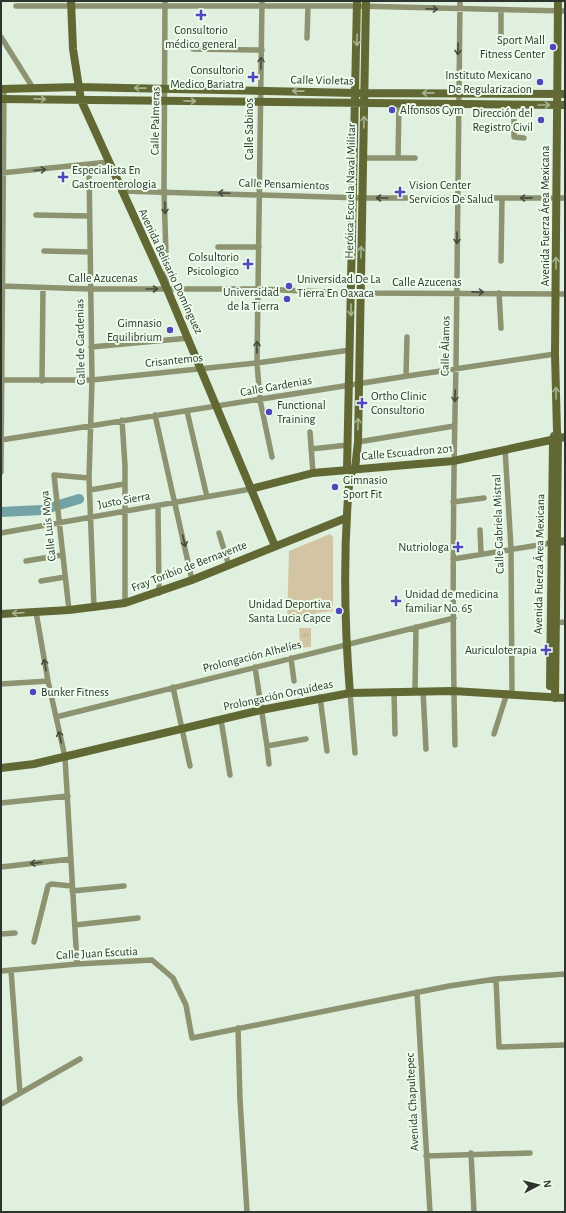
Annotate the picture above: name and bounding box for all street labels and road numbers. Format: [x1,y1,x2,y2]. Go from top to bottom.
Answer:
street label: Calle Violetas [290,73,354,87]
street label: Calle Palmeras [148,87,162,155]
street label: Calle Sabinos [243,98,255,160]
street label: Heróica Escuela Naval Militar [343,123,357,259]
street label: Avenida Fuerza Área Mexicana [538,145,551,286]
street label: Calle Pensamientos [238,176,330,192]
street label: Avenida Belisario Domínguez [137,206,205,336]
street label: Calle Azucenas [68,272,138,284]
street label: Calle Azucenas [392,276,462,288]
street label: Calle de Gardenias [73,299,87,385]
street label: Calle Álamos [437,316,452,376]
street label: Crisantemos [145,351,203,369]
street label: Calle Gardenias [239,374,313,398]
street label: Calle Escuadron 201 [361,442,453,462]
street label: Calle Gabriela Mistral [490,474,506,574]
street label: Calle Luis Moya [38,489,59,562]
street label: Justo Sierra [97,489,152,511]
street label: Avenida Fuerza Área Mexicana [531,493,546,635]
street label: Fray Toribio de Bernavente [130,538,249,594]
street label: Prolongación Alhelíes [202,638,302,674]
street label: Prolongación Orquídeas [222,678,334,712]
street label: Calle Juan Escutia [56,945,139,961]
street label: Avenida Chapultepec [403,1052,421,1152]

